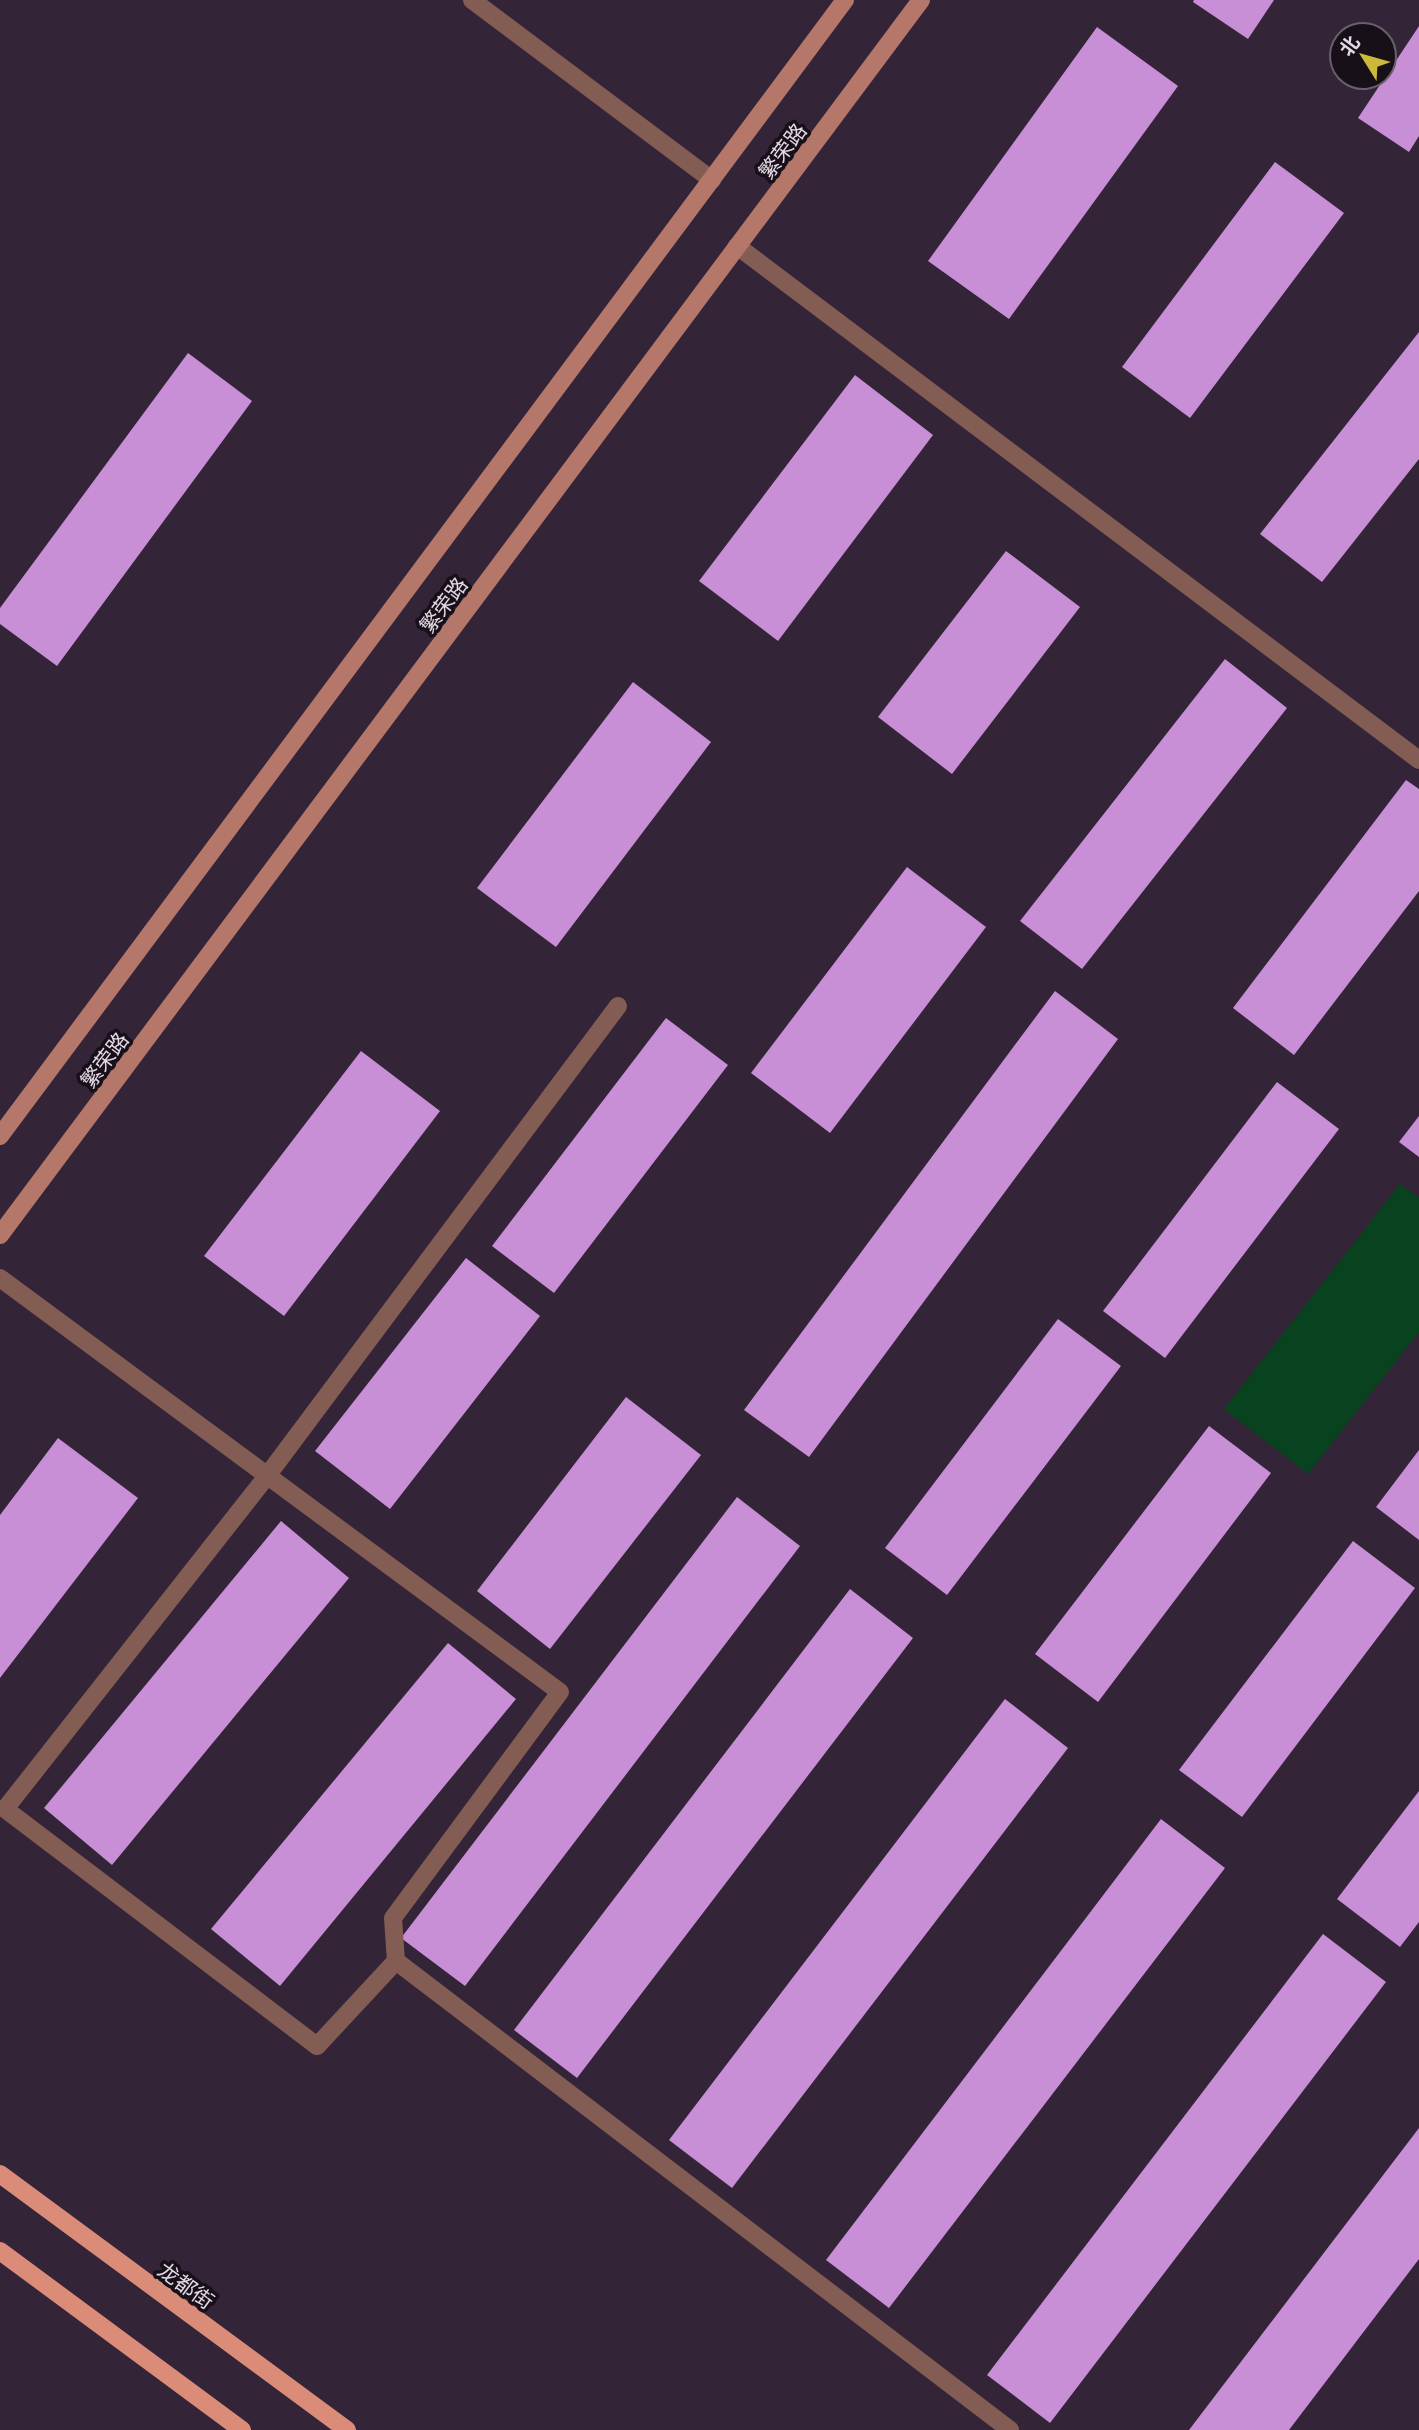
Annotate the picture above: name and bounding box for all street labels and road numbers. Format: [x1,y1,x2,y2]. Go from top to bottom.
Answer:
street label: 繁荣路 [750,116,812,184]
street label: 繁荣路 [411,570,473,638]
street label: 繁荣路 [72,1025,134,1093]
street label: 龙都街 [152,2253,222,2315]

